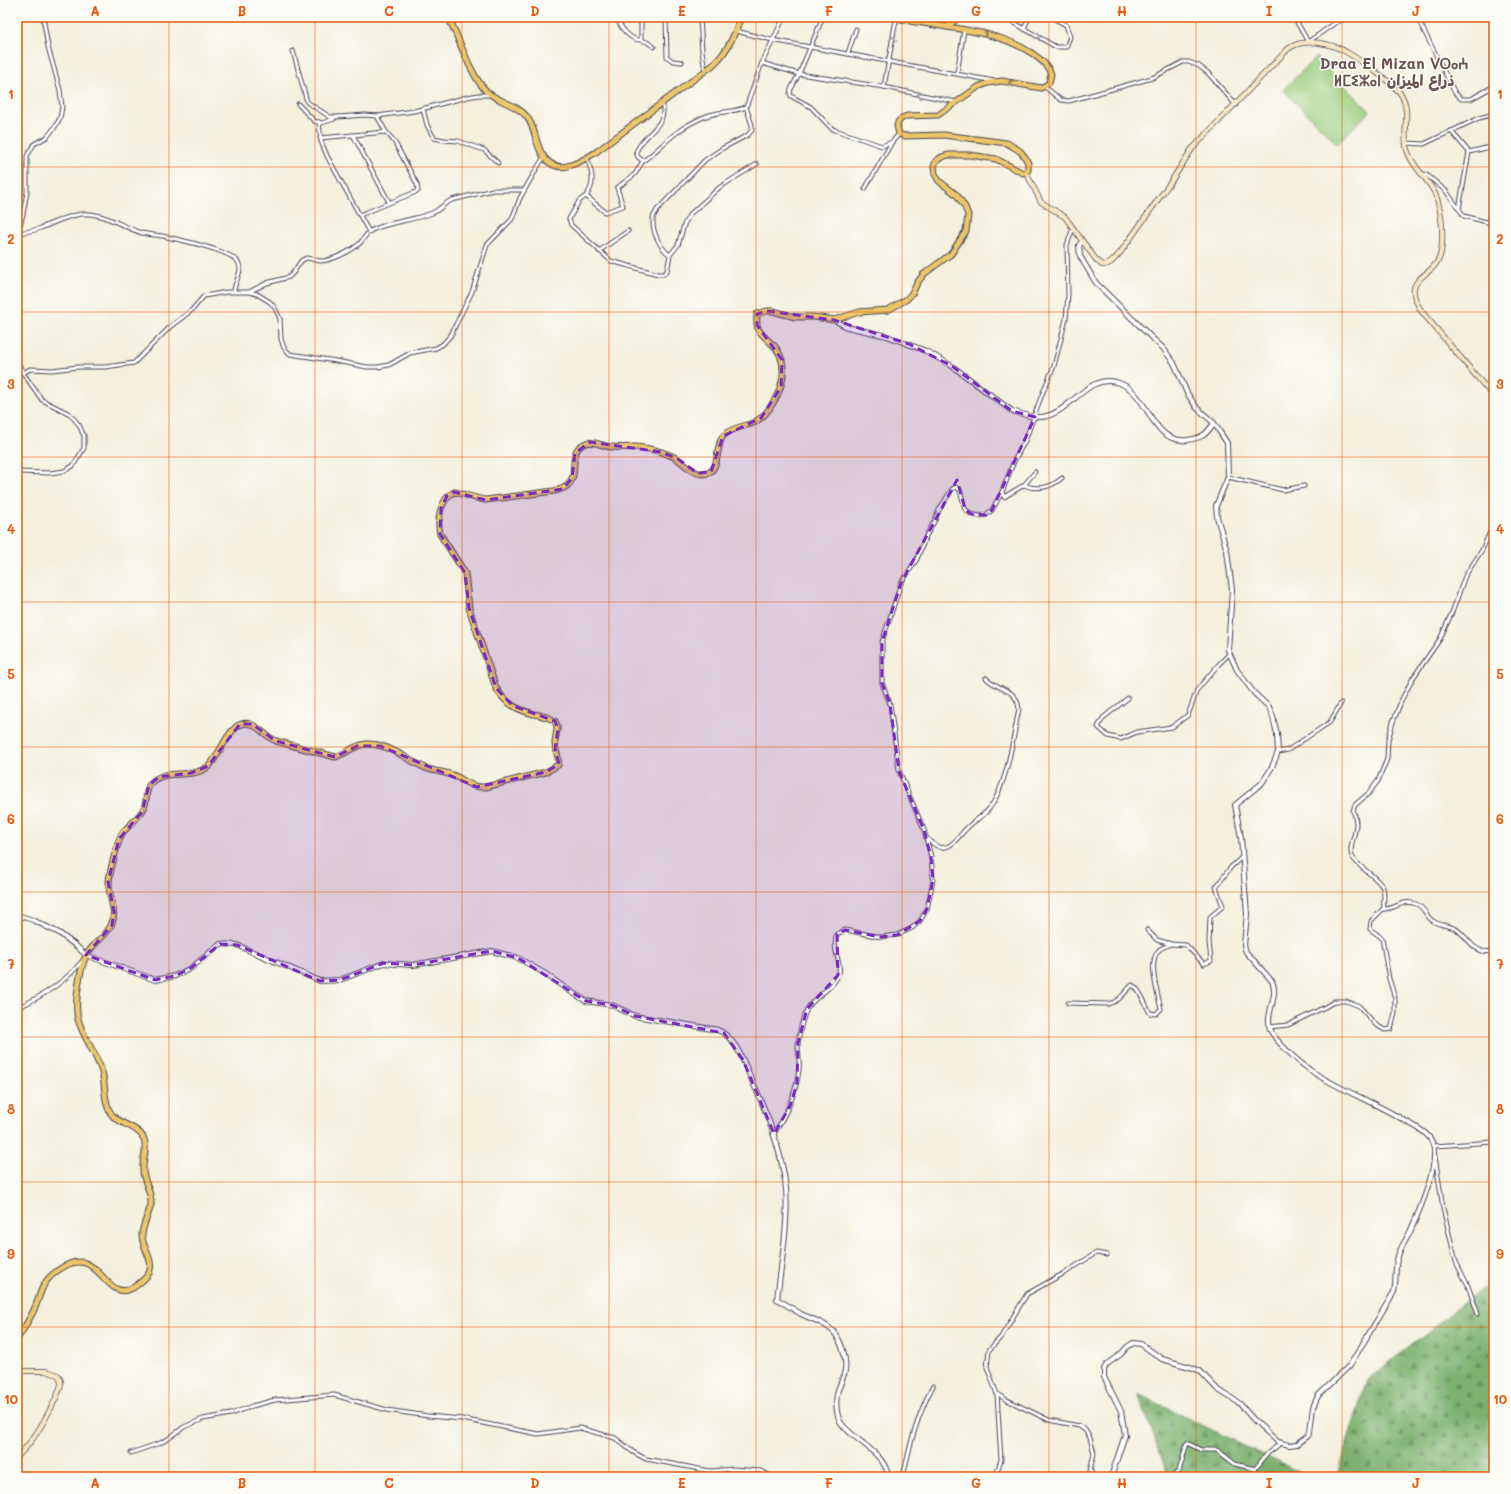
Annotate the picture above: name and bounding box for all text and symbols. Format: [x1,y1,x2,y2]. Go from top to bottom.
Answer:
text: A [90,2,100,19]
text: B [238,2,247,19]
text: C [384,2,394,19]
text: D [530,2,540,19]
text: E [678,2,686,19]
text: F [825,2,833,19]
text: G [971,2,981,19]
text: H [1117,2,1127,19]
text: I [1266,2,1273,19]
text: J [1412,2,1420,19]
one-way arrow [982,29,988,37]
one-way arrow [1034,32,1041,39]
one-way arrow [888,36,897,42]
district label: Draa El Mizan ⴸⵔⴰⵄ ⵍⵎⵉⵣⴰⵏ ذراع الميزان [1320,53,1468,91]
one-way arrow [1008,79,1014,87]
text: 1 [8,85,14,102]
text: 1 [1497,85,1503,102]
one-way arrow [917,91,923,99]
text: 2 [7,230,15,247]
text: 2 [1496,230,1504,247]
text: 3 [7,375,15,392]
text: 3 [1496,375,1504,392]
text: 4 [7,520,15,537]
text: 4 [1496,520,1504,537]
text: 5 [7,665,15,682]
text: 5 [1496,665,1504,682]
text: 6 [7,810,15,827]
text: 6 [1496,810,1504,827]
text: 7 [7,955,15,972]
text: 7 [1496,955,1504,972]
text: 8 [7,1100,15,1117]
text: 8 [1496,1100,1504,1117]
text: 9 [7,1245,15,1262]
text: 9 [1496,1245,1504,1262]
text: 10 [4,1390,18,1407]
text: 10 [1493,1390,1507,1407]
text: A [90,1474,100,1491]
text: B [238,1474,247,1491]
text: C [384,1474,394,1491]
text: D [530,1474,540,1491]
text: E [678,1474,686,1491]
text: F [825,1474,833,1491]
text: G [971,1474,981,1491]
text: H [1117,1474,1127,1491]
text: I [1266,1474,1273,1491]
text: J [1412,1474,1420,1491]

